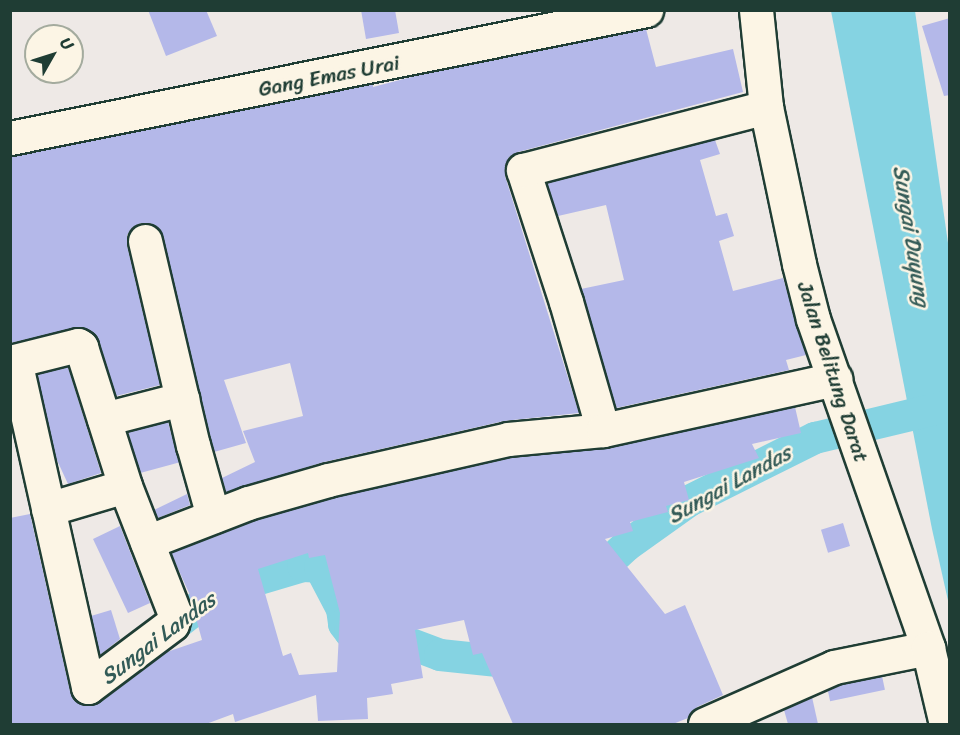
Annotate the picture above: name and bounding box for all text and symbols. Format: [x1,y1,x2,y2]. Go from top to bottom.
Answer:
north arrow [24,24,84,84]
text: U [52,30,81,57]
street label: Gang Emas Urai [256,50,402,102]
water label: Sungai Duyung [888,164,936,308]
street label: Jalan Belitung Darat [792,278,874,466]
water label: Sungai Landas [663,439,795,529]
water label: Sungai Landas [96,586,220,690]

